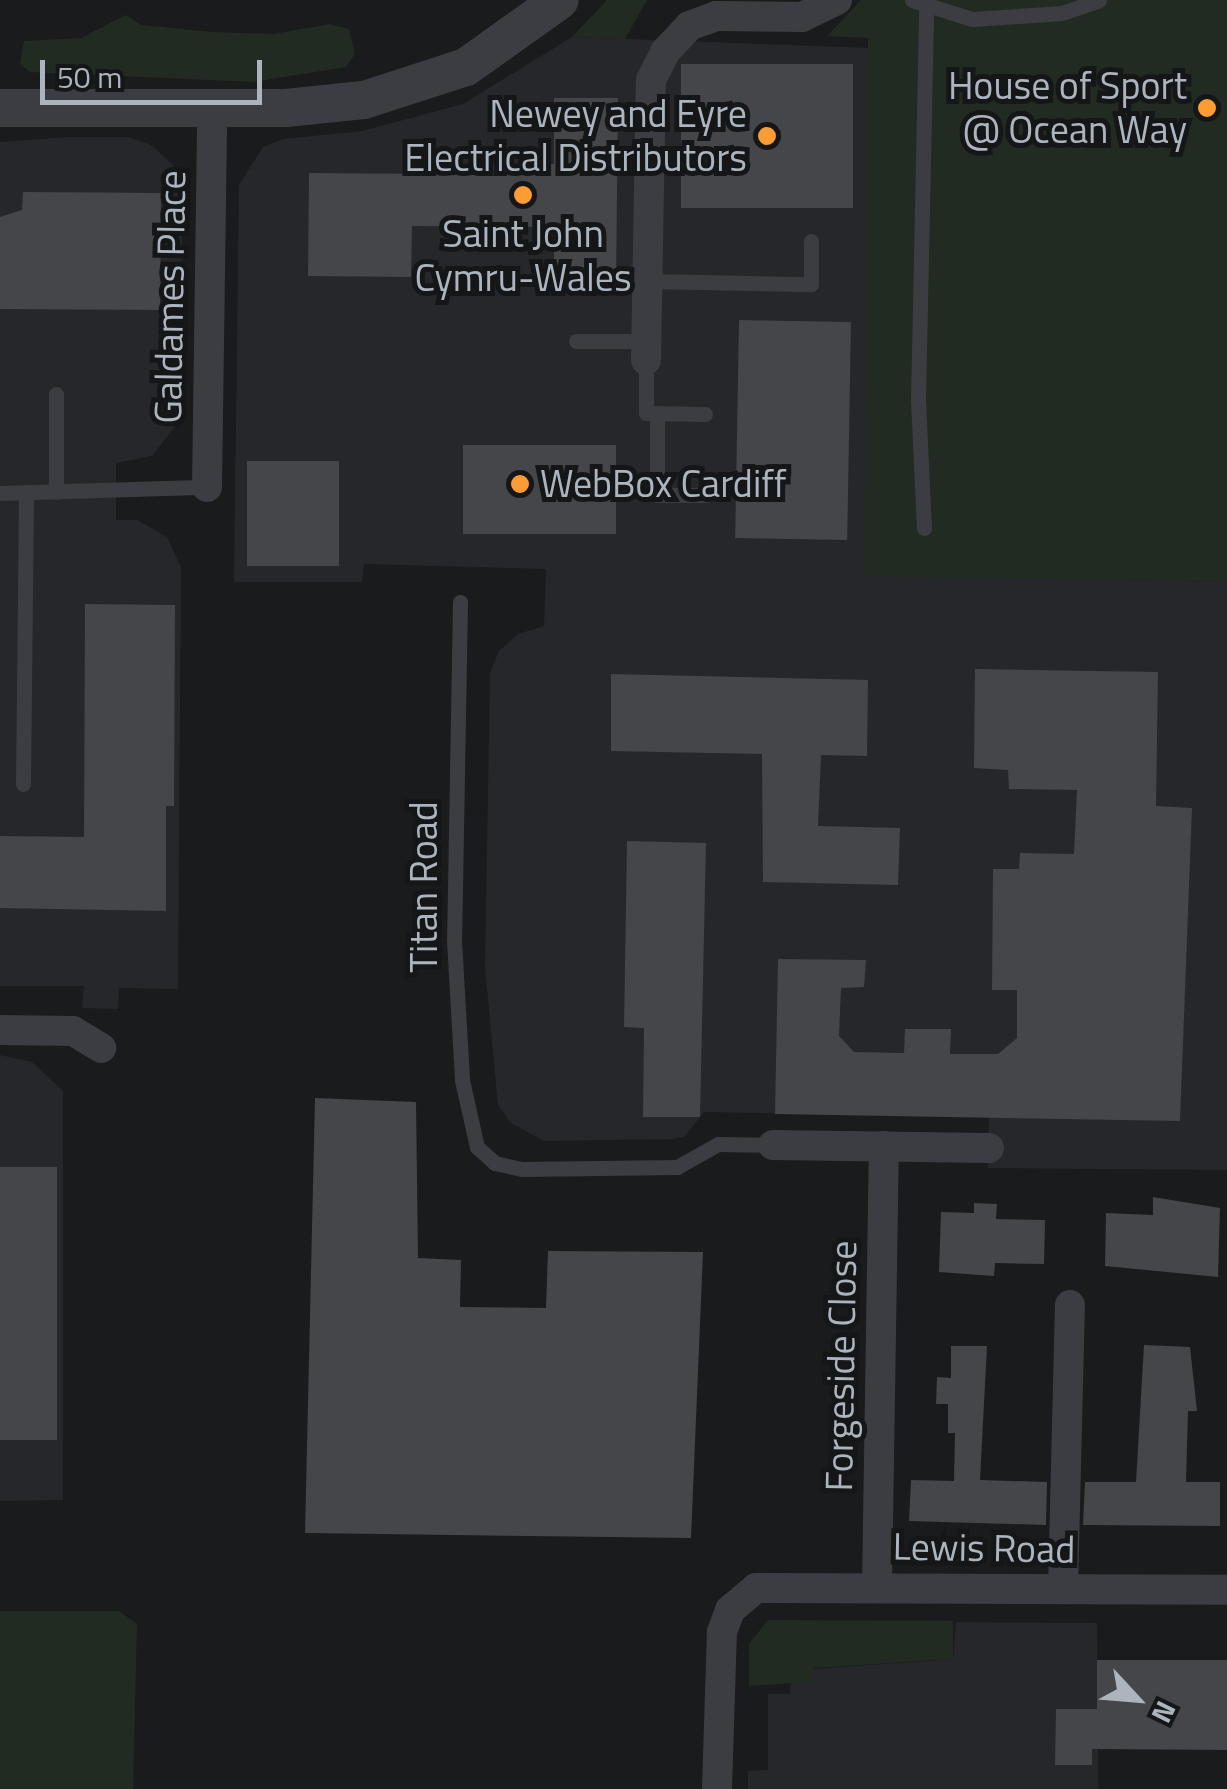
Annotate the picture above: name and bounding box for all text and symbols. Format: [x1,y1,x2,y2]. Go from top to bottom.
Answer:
scale bar [45,40,268,102]
text: 50 m [57,54,122,100]
place label: House of Sport @ Ocean Way [948,63,1187,152]
place label: Newey and Eyre Electrical Distributors [404,91,747,180]
marker: House of Sport @ Ocean Way [1196,97,1218,119]
marker: Newey and Eyre Electrical Distributors [756,125,778,147]
street label: Galdames Place [145,170,195,424]
marker: Saint John Cymru-Wales [512,184,534,206]
place label: Saint John Cymru-Wales [414,211,632,300]
place label: WebBox Cardiff [540,461,786,507]
marker: WebBox Cardiff [509,473,531,495]
street label: Titan Road [401,801,447,973]
street label: Forgeside Close [816,1240,866,1492]
street label: Lewis Road [892,1524,1076,1572]
north arrow [1087,1649,1187,1749]
text: N [1141,1694,1188,1731]

